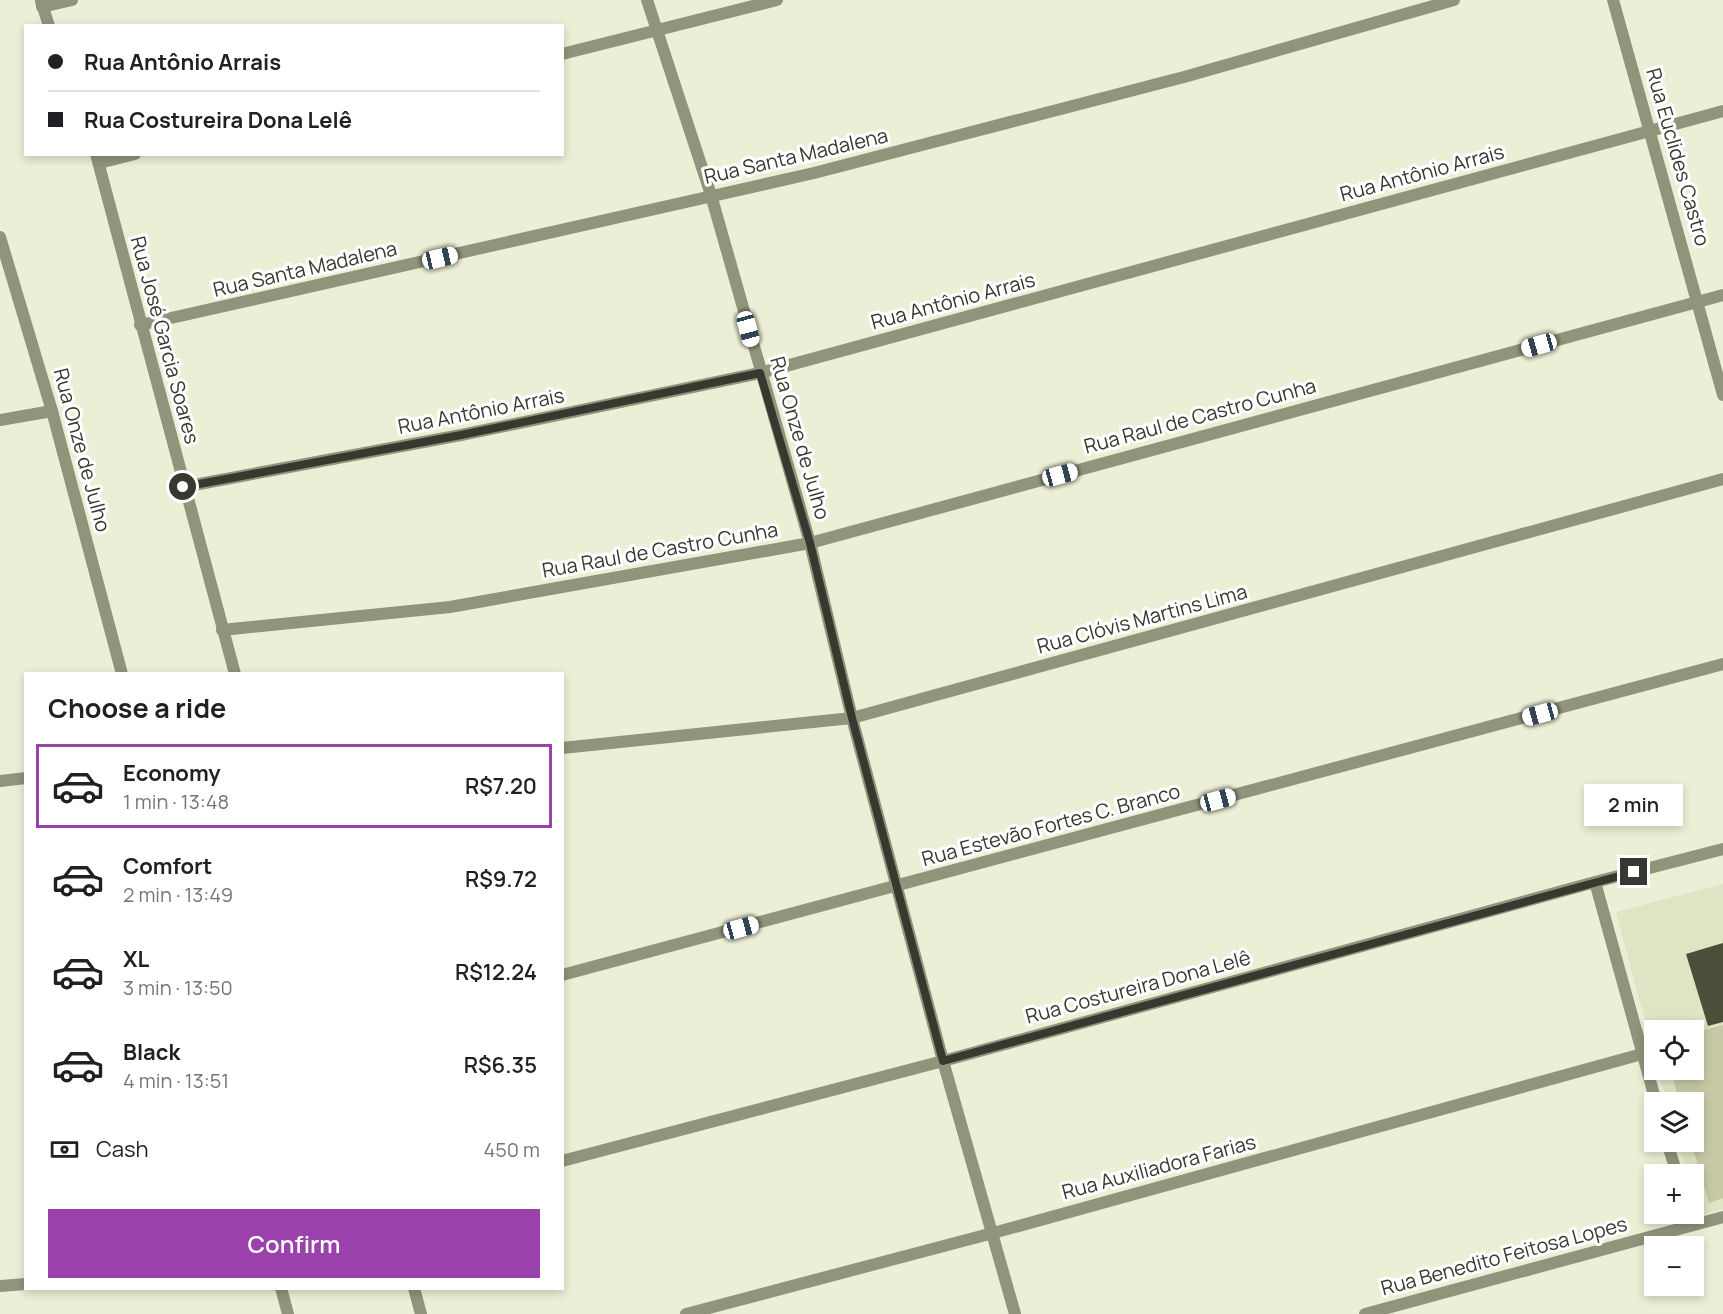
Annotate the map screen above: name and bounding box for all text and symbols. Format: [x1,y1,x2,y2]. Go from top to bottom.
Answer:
text: Rua Antônio Arrais [84,47,281,77]
street label: Rua Euclides Castro [1640,65,1717,249]
text: Rua Costureira Dona Lelê [84,105,352,135]
street label: Rua Santa Madalena [701,121,891,190]
street label: Rua Antônio Arrais [1337,138,1507,207]
street label: Rua José Garcia Soares [125,233,206,447]
street label: Rua Santa Madalena [210,234,400,303]
car [420,245,460,271]
street label: Rua Antônio Arrais [868,266,1038,335]
car [735,309,761,349]
car [1519,331,1559,359]
street label: Rua Onze de Julho [764,353,837,523]
street label: Rua Onze de Julho [48,365,117,535]
street label: Rua Raul de Castro Cunha [1081,372,1319,460]
street label: Rua Antônio Arrais [395,381,566,440]
car [1040,462,1080,488]
route start [169,473,196,500]
street label: Rua Raul de Castro Cunha [540,515,780,584]
street label: Rua Clóvis Martins Lima [1034,577,1250,660]
text: Choose a ride [48,689,226,726]
car [1520,701,1560,727]
text: Economy [123,758,221,788]
icon: car [51,759,105,813]
text: R$7.20 [465,771,537,801]
street label: Rua Estevão Fortes C. Branco [919,777,1183,872]
callout: 2 min [1584,785,1684,827]
car [1198,787,1238,813]
text: 1 min · 13:48 [123,788,229,815]
text: 2 min [1608,791,1659,818]
text: Comfort [123,851,212,881]
icon: car [51,852,105,906]
route end [1620,858,1647,885]
text: R$9.72 [465,864,537,894]
text: 2 min · 13:49 [123,881,233,908]
car [721,915,761,941]
street label: Rua Costureira Dona Lelê [1022,943,1253,1030]
text: XL [123,944,149,974]
icon: car [51,945,105,999]
text: R$12.24 [455,957,537,987]
text: 3 min · 13:50 [123,974,233,1001]
map controls [1644,1020,1704,1296]
button: locate [1644,1020,1704,1080]
text: Black [123,1037,180,1067]
icon: car [51,1038,105,1092]
text: R$6.35 [464,1050,537,1080]
text: 4 min · 13:51 [123,1067,229,1094]
button: layers [1644,1092,1704,1152]
street label: Rua Auxiliadora Farias [1059,1128,1259,1205]
icon: cash [48,1133,81,1166]
text: Cash [96,1134,149,1164]
text: 450 m [484,1136,540,1163]
button: + [1644,1164,1704,1224]
button: Confirm [48,1209,540,1278]
street label: Rua Benedito Feitosa Lopes [1378,1210,1630,1301]
button: − [1644,1236,1704,1296]

